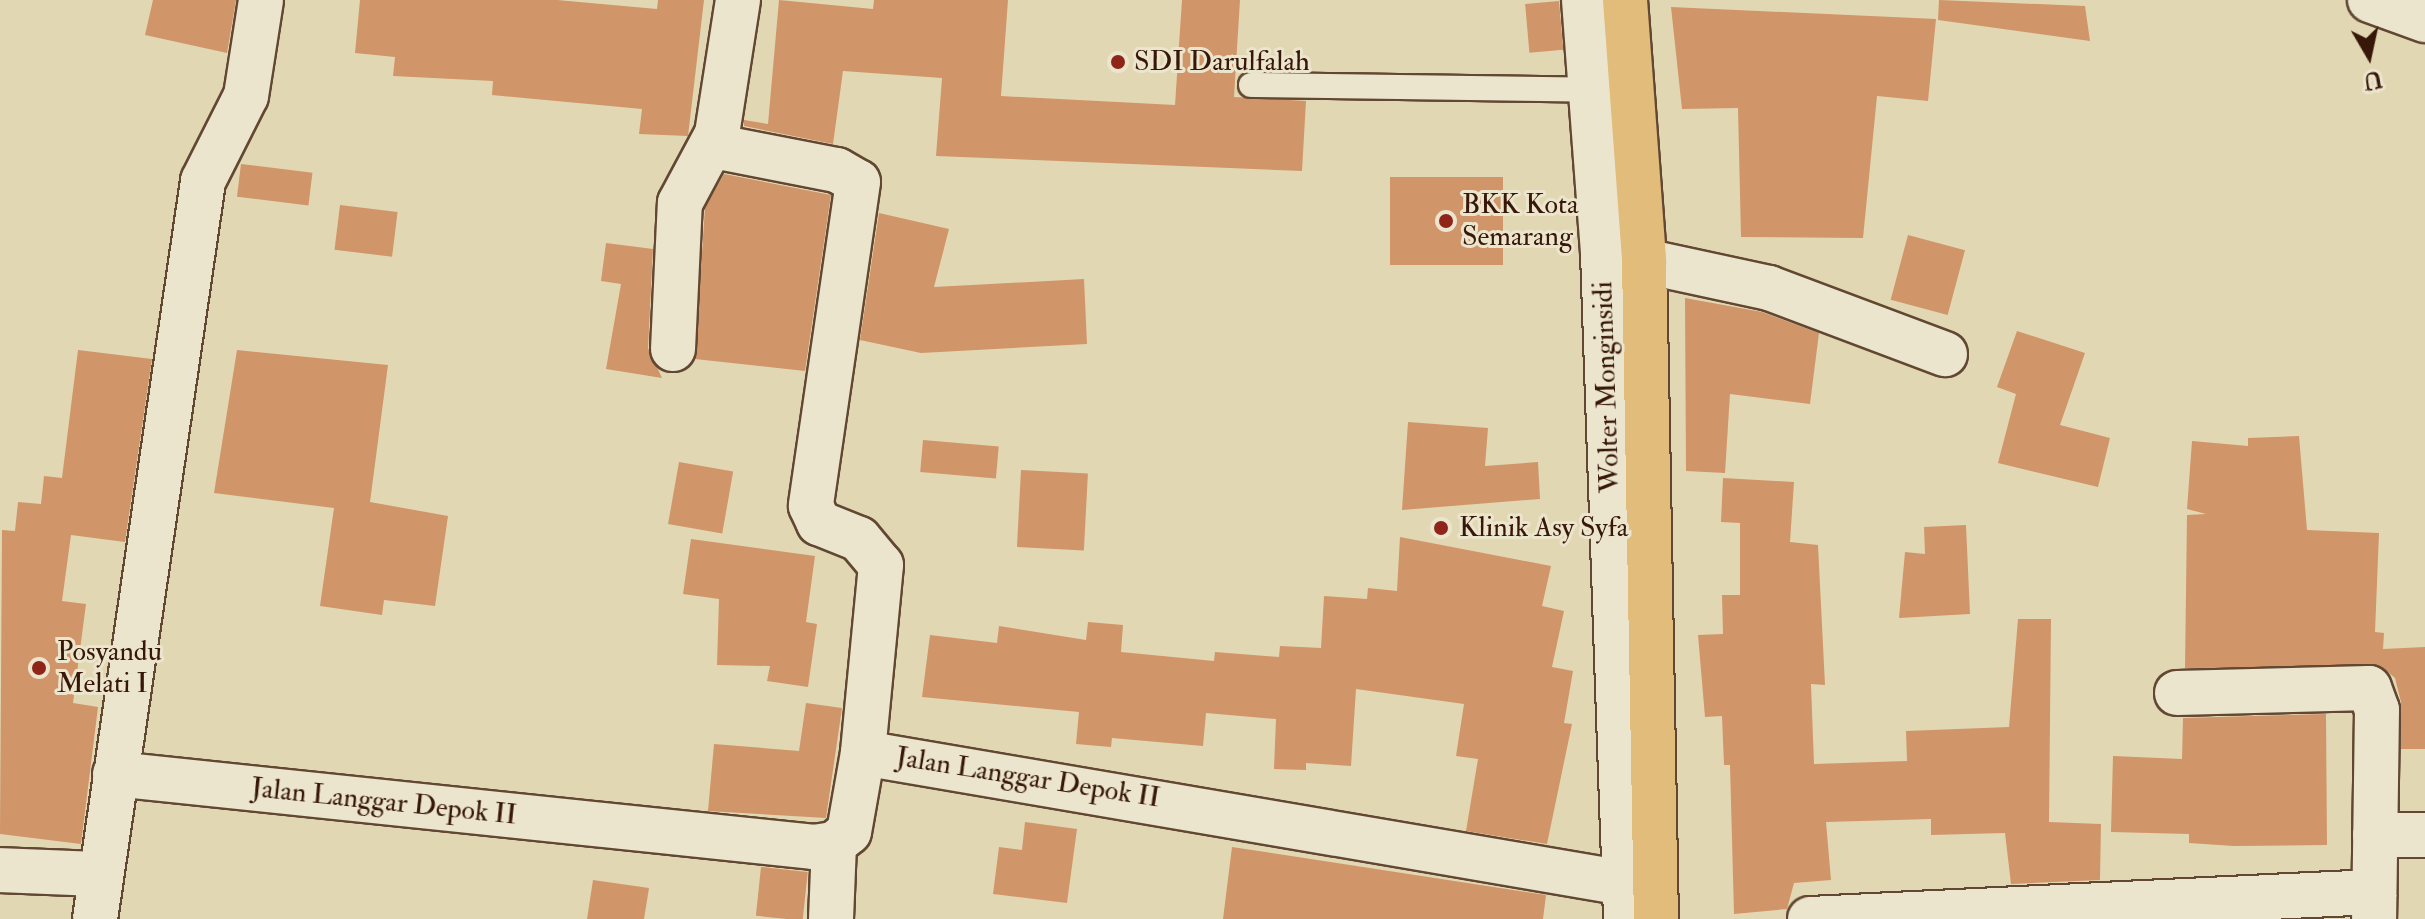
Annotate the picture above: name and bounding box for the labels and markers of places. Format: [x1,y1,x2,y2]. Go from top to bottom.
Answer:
place label: SDI Darulfalah [1134,45,1310,79]
marker: SDI Darulfalah [1109,53,1127,71]
place label: BKK Kota Semarang [1462,188,1579,254]
marker: BKK Kota Semarang [1437,212,1455,230]
place label: Klinik Asy Syfa [1459,511,1628,545]
marker: Klinik Asy Syfa [1430,517,1452,539]
place label: Posyandu Melati I [57,635,162,701]
marker: Posyandu Melati I [28,657,50,679]

